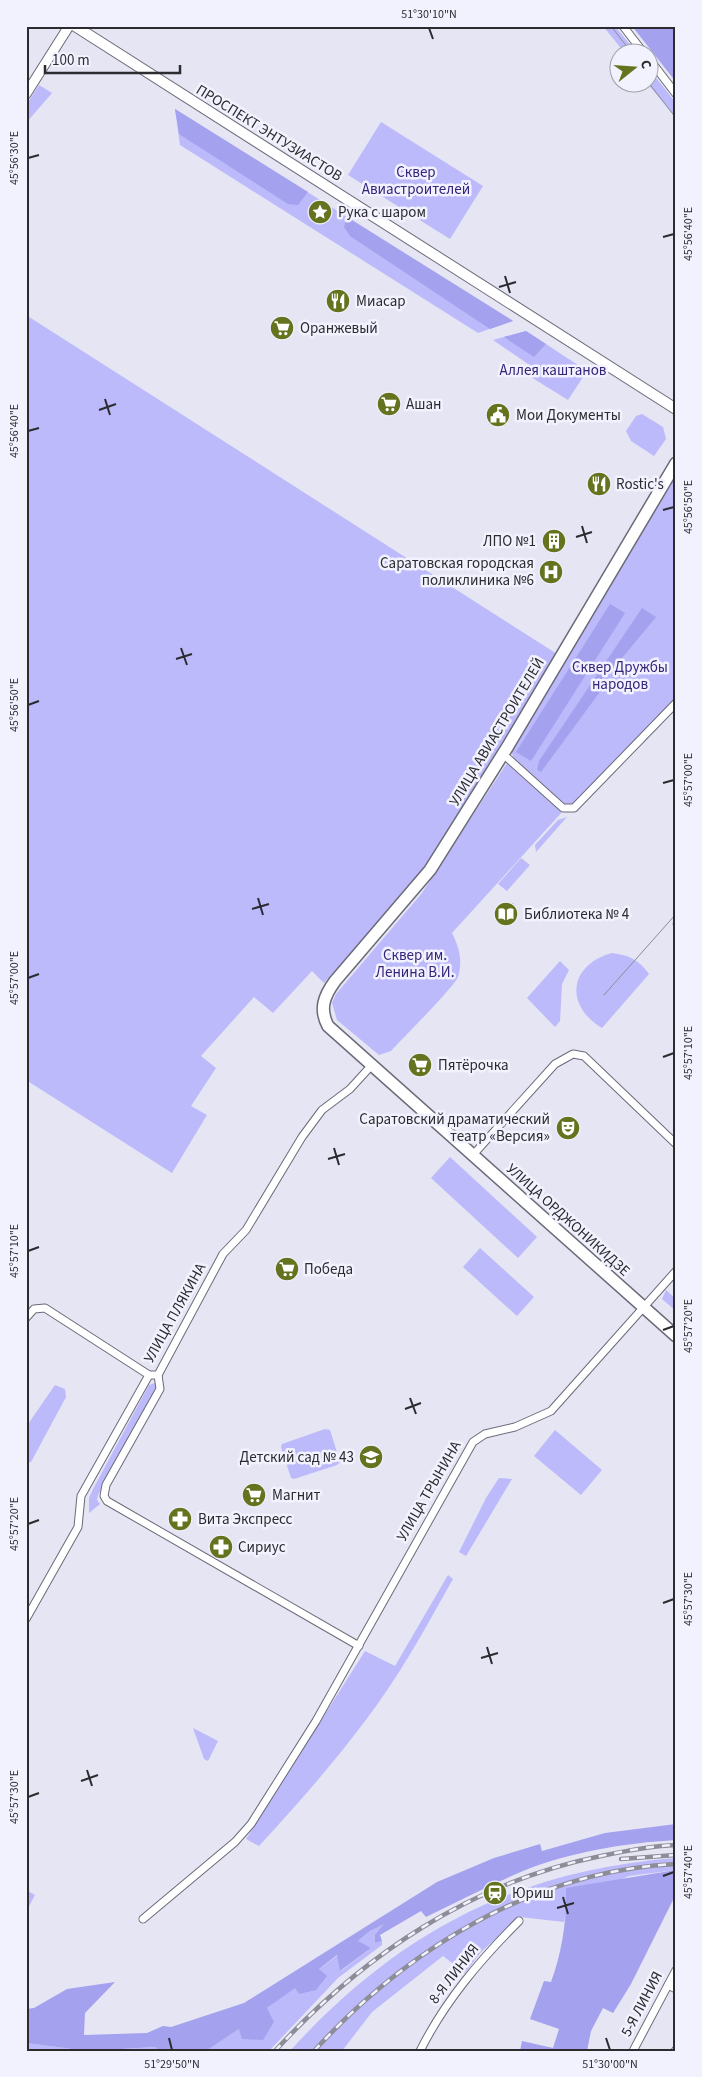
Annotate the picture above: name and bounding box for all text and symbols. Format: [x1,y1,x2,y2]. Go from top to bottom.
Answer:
text: 51°30'10"N [401,6,457,23]
scale bar [45,42,180,74]
north arrow [610,42,660,92]
text: 100 m [52,50,90,71]
text: С [635,58,656,71]
street label: ПРОСПЕКТ ЭНТУЗИАСТОВ [192,79,346,187]
text: 45°56'30"E [6,131,23,185]
park label: Сквер Авиастроителей [362,162,470,200]
place icon: Рука с шаром [307,199,333,225]
place label: Рука с шаром [338,202,426,223]
text: 45°56'40"E [680,207,697,261]
restaurant icon: Миасар [325,288,351,314]
place label: Миасар [356,291,406,312]
supermarket icon: Оранжевый [269,315,295,341]
place label: Оранжевый [300,318,378,339]
park label: Аллея каштанов [500,360,607,381]
supermarket icon: Ашан [376,391,402,417]
place label: Ашан [406,394,441,415]
public building icon: Мои Документы [485,402,511,428]
text: 45°56'40"E [6,404,23,458]
place label: Мои Документы [516,405,621,426]
restaurant icon: Rostic's [586,471,612,497]
place label: Rostic's [616,474,664,495]
text: 45°56'50"E [680,480,697,534]
building icon: ЛПО №1 [541,528,567,554]
place label: ЛПО №1 [483,531,536,552]
place label: Саратовская городская поликлиника №6 [380,553,534,591]
hospital icon: Саратовская городская поликлиника №6 [538,559,564,585]
street label: УЛИЦА АВИАСТРОИТЕЛЕЙ [444,654,550,810]
park label: Сквер Дружбы народов [572,657,668,695]
text: 45°56'50"E [6,678,23,732]
text: 45°57'00"E [680,753,697,807]
library icon: Библиотека № 4 [493,901,519,927]
place label: Библиотека № 4 [524,904,630,925]
park label: Сквер им. Ленина В.И. [376,945,454,983]
text: 45°57'00"E [6,951,23,1005]
text: 45°57'10"E [680,1026,697,1080]
supermarket icon: Пятёрочка [407,1052,433,1078]
place label: Пятёрочка [438,1055,509,1076]
place label: Саратовский драматический театр «Версия» [359,1109,550,1147]
theatre icon: Саратовский драматический театр «Версия» [555,1115,581,1141]
street label: УЛИЦА ОРДЖОНИКИДЗЕ [502,1159,634,1281]
text: 45°57'10"E [6,1224,23,1278]
supermarket icon: Победа [274,1256,300,1282]
street label: УЛИЦА ПЛЯКИНА [139,1259,212,1367]
place label: Победа [304,1259,353,1280]
text: 45°57'20"E [680,1299,697,1353]
street label: УЛИЦА ТРЫНИНА [392,1436,467,1545]
school or university icon: Детский сад № 43 [358,1444,384,1470]
place label: Детский сад № 43 [240,1447,354,1468]
supermarket icon: Магнит [241,1482,267,1508]
place label: Магнит [272,1485,321,1506]
text: 45°57'20"E [6,1497,23,1551]
pharmacy icon: Вита Экспресс [167,1506,193,1532]
place label: Вита Экспресс [198,1509,293,1530]
pharmacy icon: Сириус [208,1534,234,1560]
place label: Сириус [238,1537,286,1558]
text: 45°57'30"E [680,1572,697,1626]
text: 45°57'30"E [6,1770,23,1824]
text: 45°57'40"E [680,1845,697,1899]
station icon: Юриш [482,1880,508,1906]
place label: Юриш [512,1883,554,1904]
street label: 8-Я ЛИНИЯ [424,1939,484,2009]
street label: 5-Я ЛИНИЯ [616,1968,668,2040]
text: 51°29'50"N [144,2056,200,2073]
text: 51°30'00"N [582,2056,638,2073]

